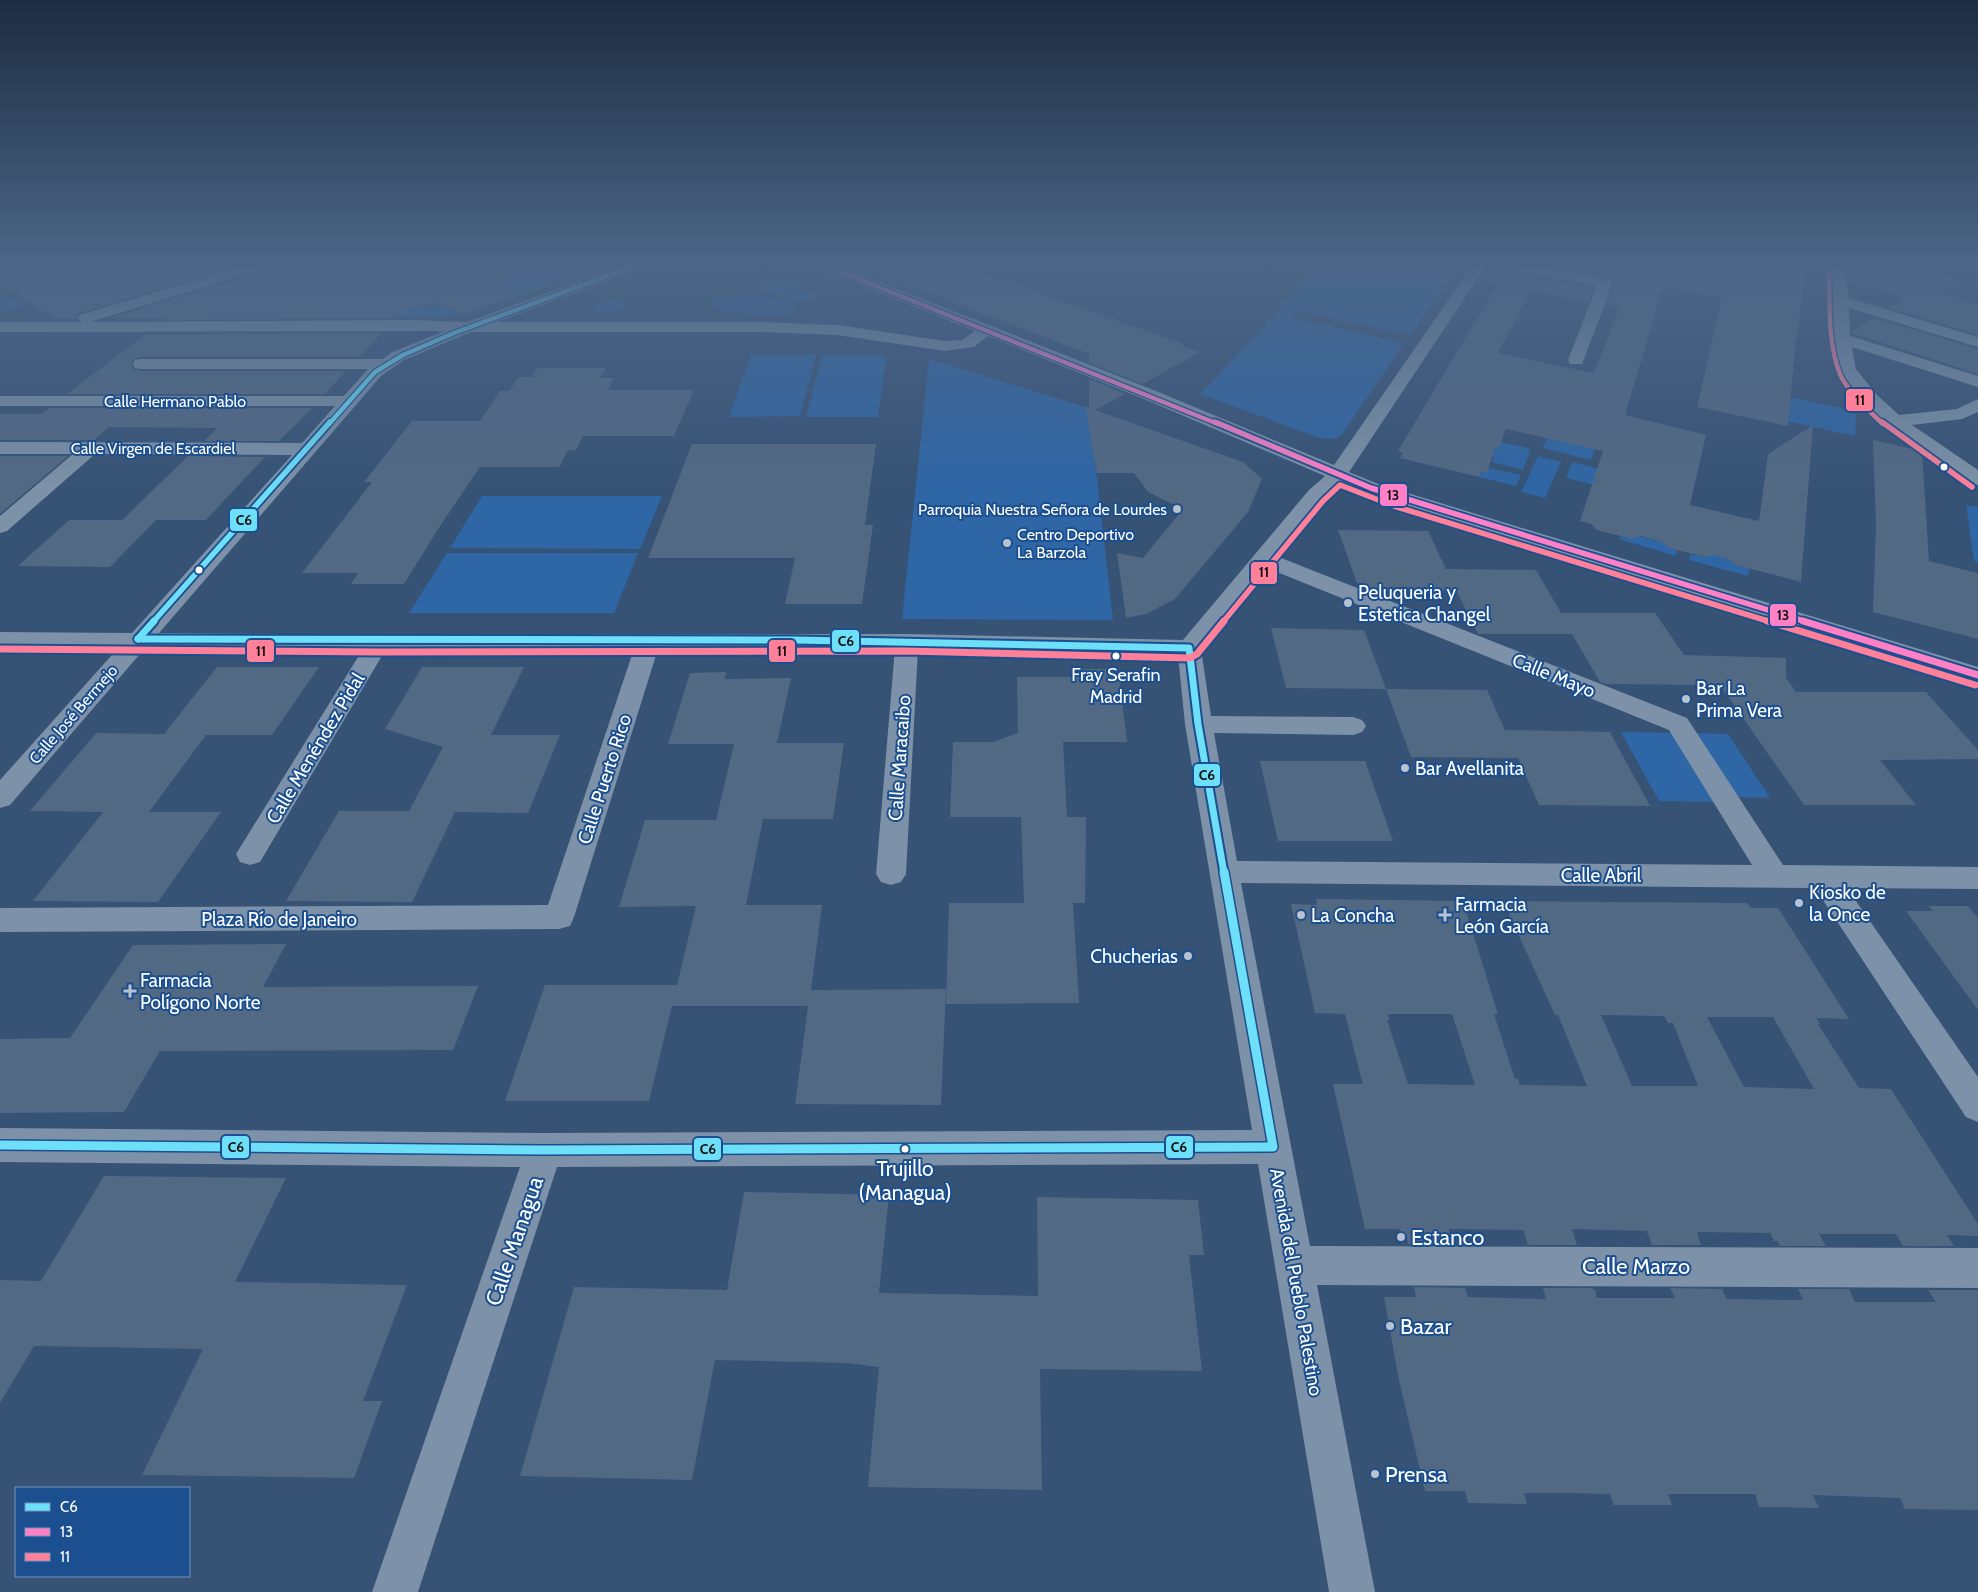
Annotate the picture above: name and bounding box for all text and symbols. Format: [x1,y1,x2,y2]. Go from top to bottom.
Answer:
line badge: 11 [1845,388,1874,412]
text: 11 [1855,391,1865,409]
street label: Calle Hermano Pablo [104,392,246,411]
street label: Calle Virgen de Escardiel [71,439,235,458]
unlabelled marker [1939,462,1949,472]
line badge: 13 [1379,483,1408,507]
text: 13 [1387,486,1399,504]
place label: Parroquia Nuestra Señora de Lourdes [918,500,1167,519]
marker: Parroquia Nuestra Señora de Lourdes [1171,503,1183,515]
line badge: C6 [229,508,258,532]
text: C6 [236,511,252,529]
place label: Centro Deportivo La Barzola [1017,525,1134,562]
marker: Centro Deportivo La Barzola [1001,537,1013,549]
line badge: 11 [1250,561,1278,585]
text: 11 [1259,563,1269,581]
unlabelled marker [194,565,204,575]
place label: Peluqueria y Estetica Changel [1358,581,1491,626]
marker: Peluqueria y Estetica Changel [1342,597,1354,609]
line badge: 13 [1769,603,1797,627]
text: 13 [1777,606,1789,624]
line badge: C6 [831,629,860,653]
text: C6 [838,632,854,650]
line badge: 11 [246,639,275,663]
line badge: 11 [768,639,796,663]
text: 11 [256,642,266,660]
text: 11 [777,642,787,660]
street label: Calle Mayo [1509,648,1599,703]
marker: Fray Serafin Madrid [1111,651,1121,661]
street label: Calle José Bermejo [25,661,122,768]
place label: Fray Serafin Madrid [1071,664,1161,708]
street label: Calle Menéndez Pidal [261,668,370,828]
place label: Bar La Prima Vera [1696,677,1782,722]
marker: Bar La Prima Vera [1680,693,1692,705]
street label: Calle Maracaibo [884,694,915,822]
street label: Calle Puerto Rico [573,711,636,847]
place label: Bar Avellanita [1415,757,1524,780]
marker: Bar Avellanita [1399,762,1411,774]
line badge: C6 [1193,763,1221,787]
text: C6 [1199,766,1215,784]
street label: Calle Abril [1561,864,1642,887]
place label: Kiosko de la Once [1809,881,1886,926]
place label: Farmacia León García [1455,893,1549,938]
marker: Kiosko de la Once [1793,897,1805,909]
place label: La Concha [1311,904,1394,927]
street label: Plaza Río de Janeiro [201,908,357,931]
marker: La Concha [1295,909,1307,921]
marker: Farmacia León García [1439,909,1451,921]
place label: Chucherias [1090,945,1178,968]
marker: Chucherias [1182,950,1194,962]
place label: Farmacia Polígono Norte [140,969,261,1014]
marker: Farmacia Polígono Norte [124,985,136,997]
line badge: C6 [221,1135,250,1159]
line badge: C6 [1165,1135,1194,1159]
line badge: C6 [693,1137,722,1161]
text: C6 [228,1138,244,1156]
text: C6 [1171,1138,1187,1156]
text: C6 [700,1140,716,1158]
marker: Trujillo (Managua) [900,1144,910,1154]
place label: Trujillo (Managua) [859,1156,951,1205]
street label: Avenida del Pueblo Palestino [1265,1166,1328,1398]
street label: Calle Managua [480,1173,549,1309]
place label: Estanco [1411,1224,1484,1251]
marker: Estanco [1395,1231,1407,1243]
street label: Calle Marzo [1582,1253,1690,1280]
place label: Bazar [1400,1313,1452,1340]
marker: Bazar [1384,1320,1396,1332]
place label: Prensa [1385,1461,1448,1488]
marker: Prensa [1369,1468,1381,1480]
legend [15,1487,190,1577]
text: C6 [60,1498,78,1516]
text: 13 [60,1523,73,1541]
text: 11 [60,1548,70,1566]

